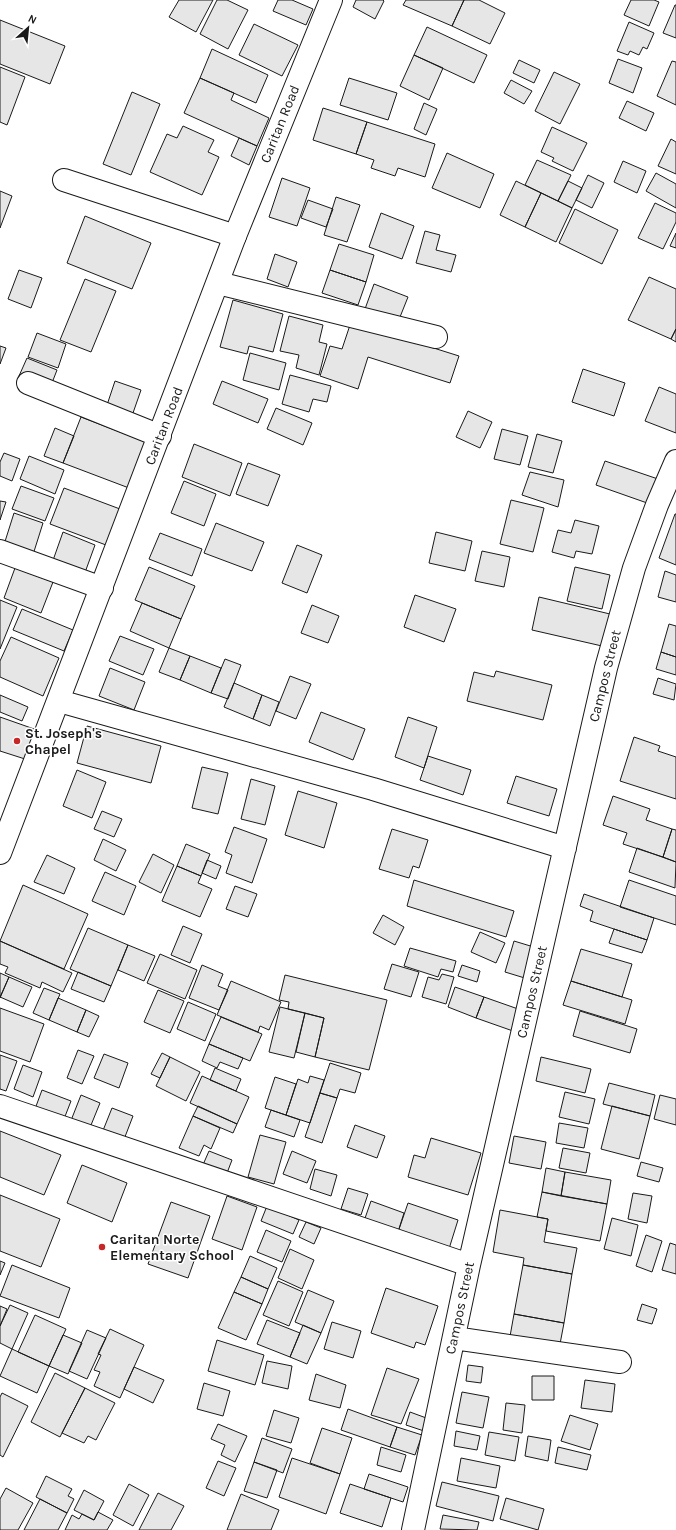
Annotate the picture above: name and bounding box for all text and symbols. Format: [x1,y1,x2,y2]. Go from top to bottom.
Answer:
north arrow [8,8,48,48]
text: N [26,12,39,27]
street label: Caritan Road [257,83,303,165]
street label: Caritan Road [141,384,187,468]
street label: Campos Street [585,628,625,724]
place label: St. Joseph's Chapel [25,725,102,758]
marker: St. Joseph's Chapel [12,736,22,746]
street label: Campos Street [513,944,551,1040]
place label: Caritan Norte Elementary School [110,1231,234,1264]
marker: Caritan Norte Elementary School [97,1242,107,1252]
street label: Campos Street [442,1260,478,1356]

